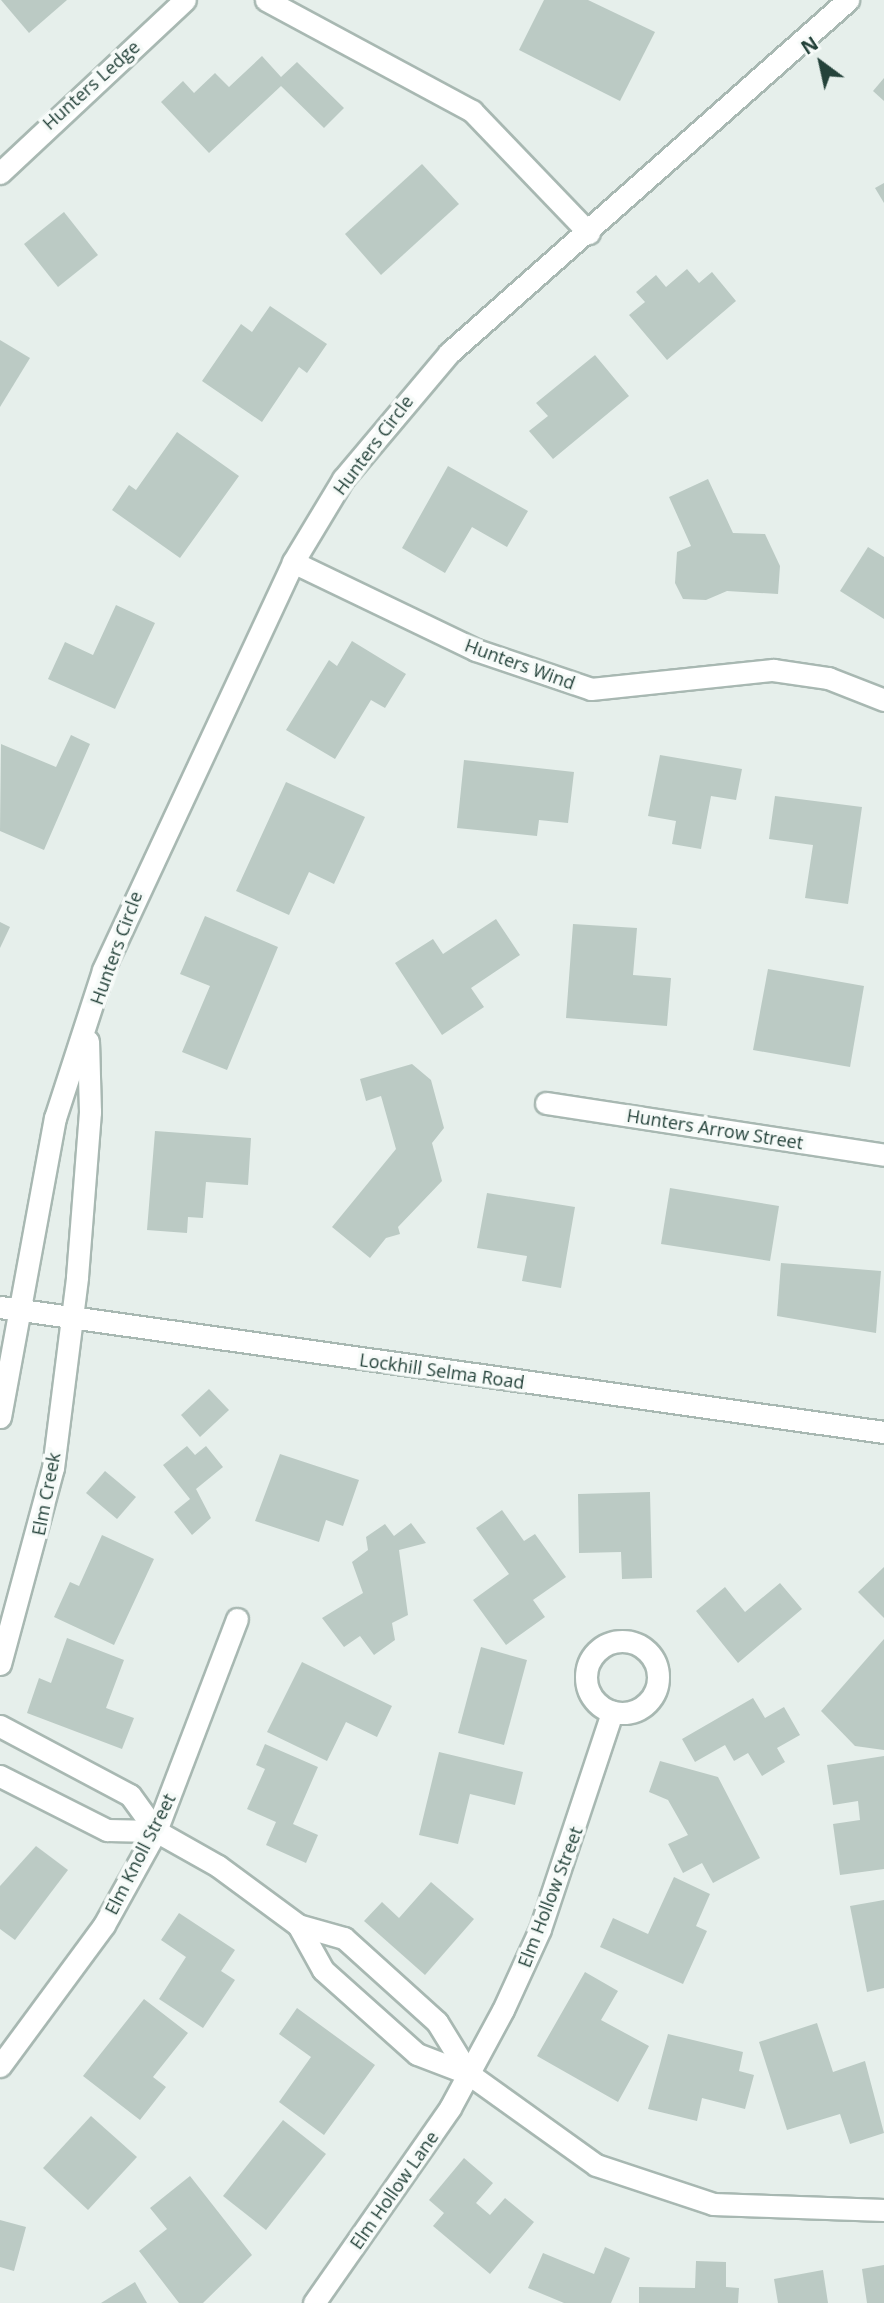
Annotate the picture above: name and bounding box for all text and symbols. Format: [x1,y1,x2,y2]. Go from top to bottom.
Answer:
north arrow [786,28,856,98]
text: N [796,30,823,61]
street label: Hunters Ledge [38,36,144,134]
street label: Hunters Circle [329,391,417,499]
street label: Hunters Wind [462,634,578,694]
street label: Hunters Circle [86,888,146,1008]
street label: Hunters Arrow Street [625,1104,805,1154]
street label: Lockhill Selma Road [358,1349,526,1393]
street label: Elm Creek [27,1451,65,1537]
street label: Elm Knoll Street [100,1790,180,1918]
street label: Elm Hollow Street [513,1824,587,1970]
street label: Elm Hollow Lane [345,2127,443,2253]

